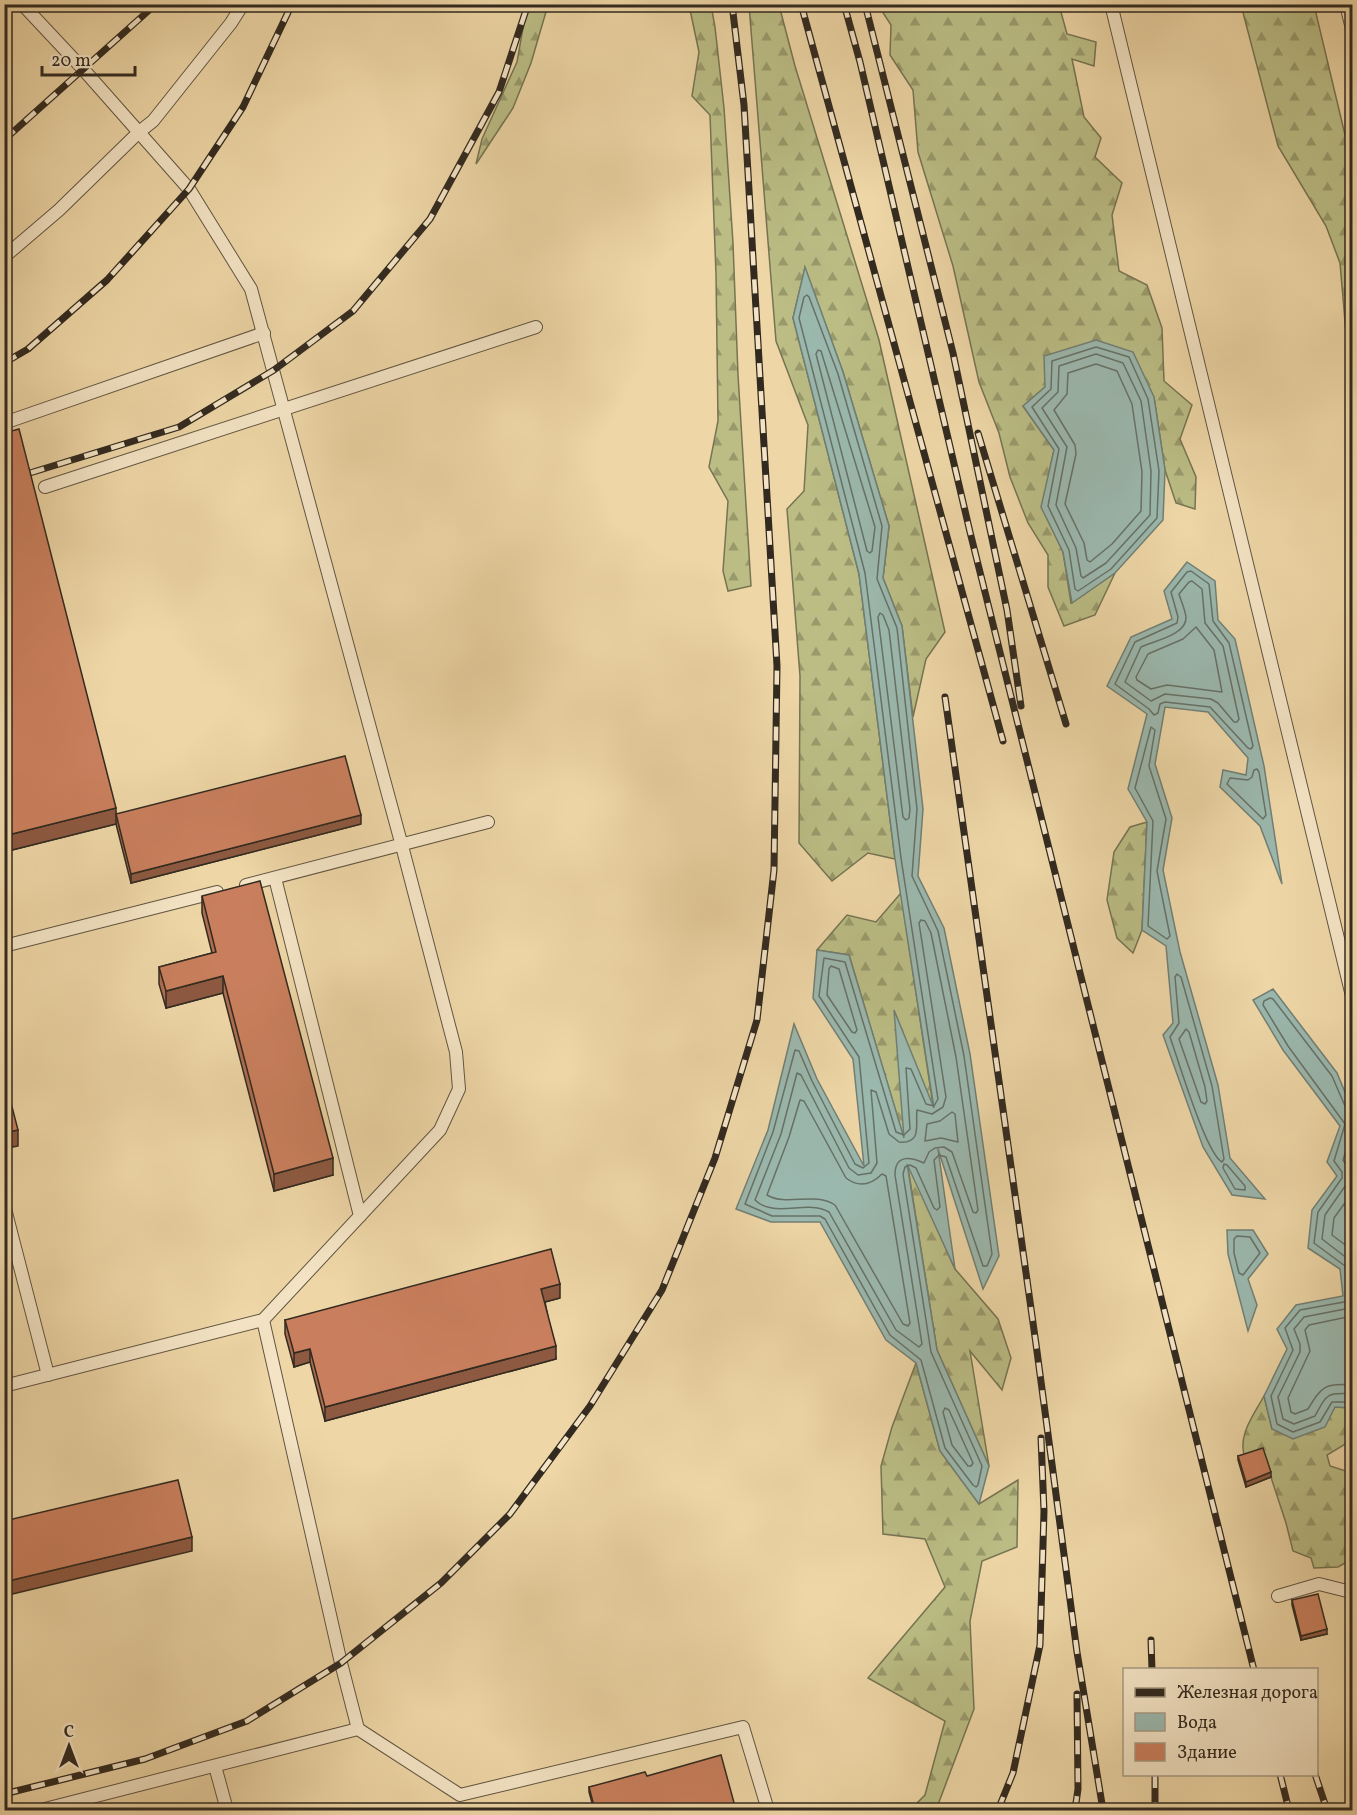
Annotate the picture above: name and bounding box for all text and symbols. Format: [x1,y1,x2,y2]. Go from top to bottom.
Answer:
scale bar [42,39,135,77]
text: 20 m [51,49,91,74]
legend [1123,1668,1318,1776]
text: Железная дорога [1177,1681,1318,1706]
text: Вода [1177,1711,1217,1736]
north arrow [39,1716,99,1776]
text: С [64,1722,74,1744]
text: Здание [1177,1741,1237,1766]

